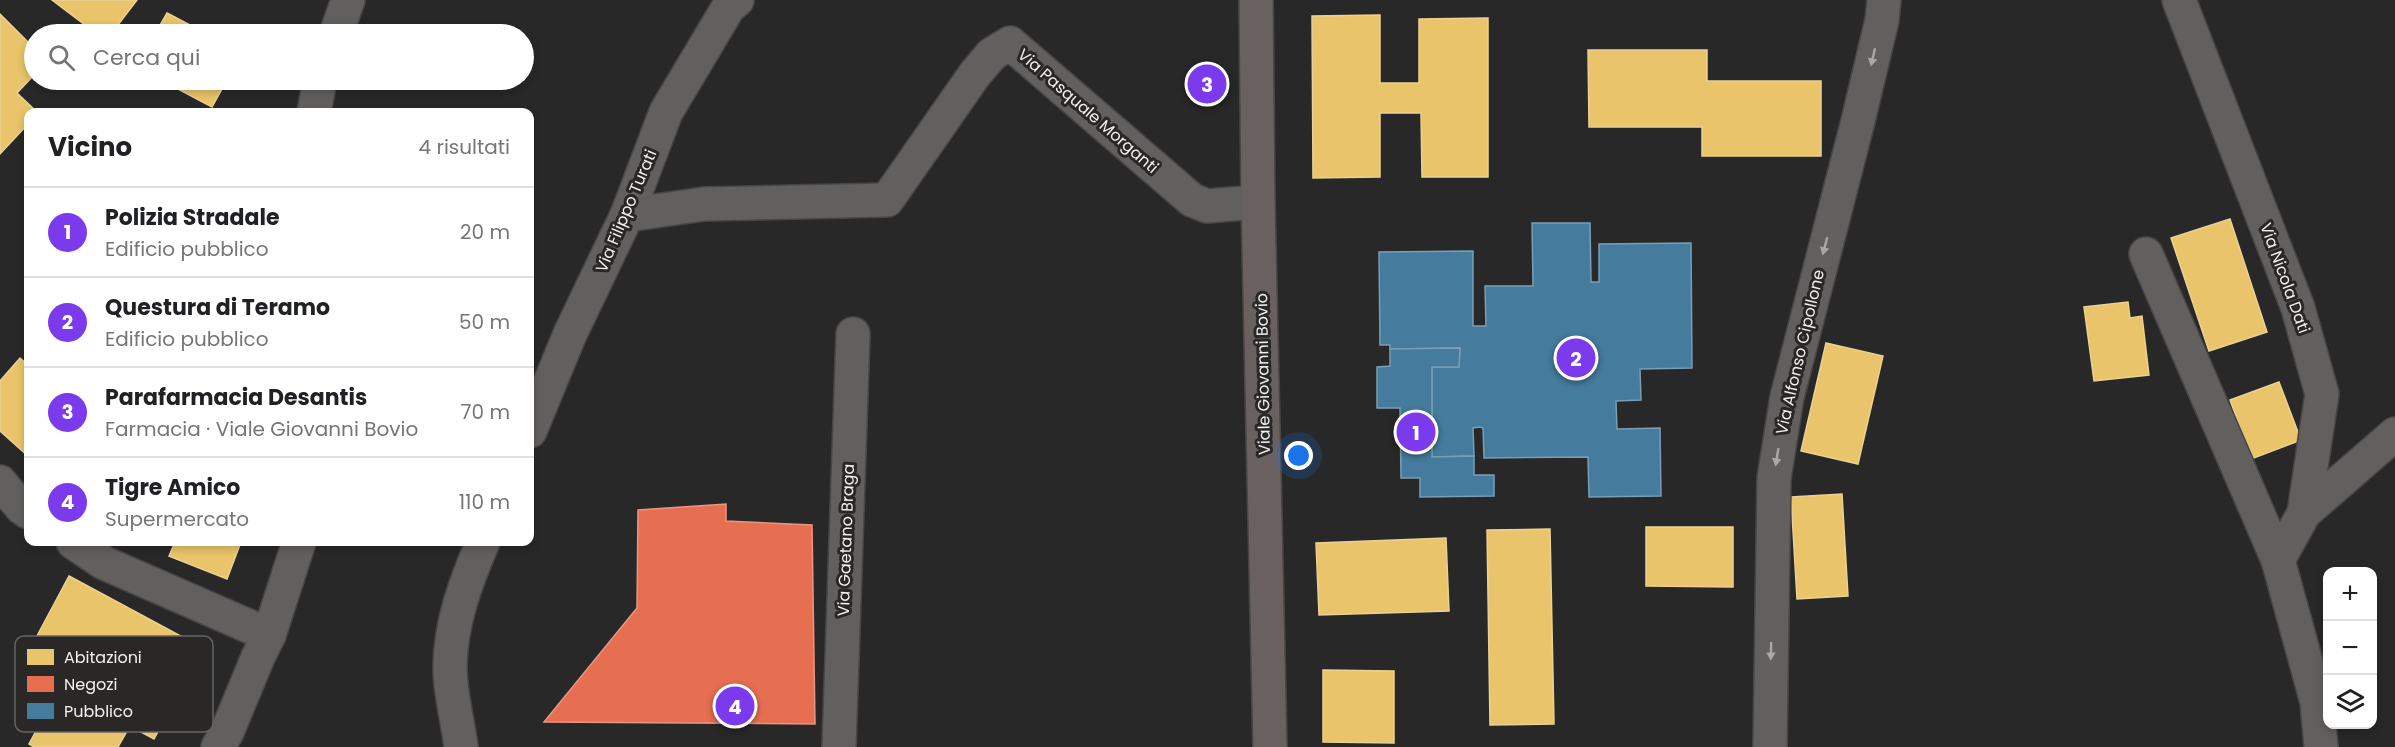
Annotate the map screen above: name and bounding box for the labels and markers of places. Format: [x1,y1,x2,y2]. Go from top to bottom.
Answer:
pin: 3 [1188,62,1226,106]
pin: 2 [1556,336,1596,380]
pin: 1 [1396,410,1436,454]
pin: 4 [716,684,754,728]

